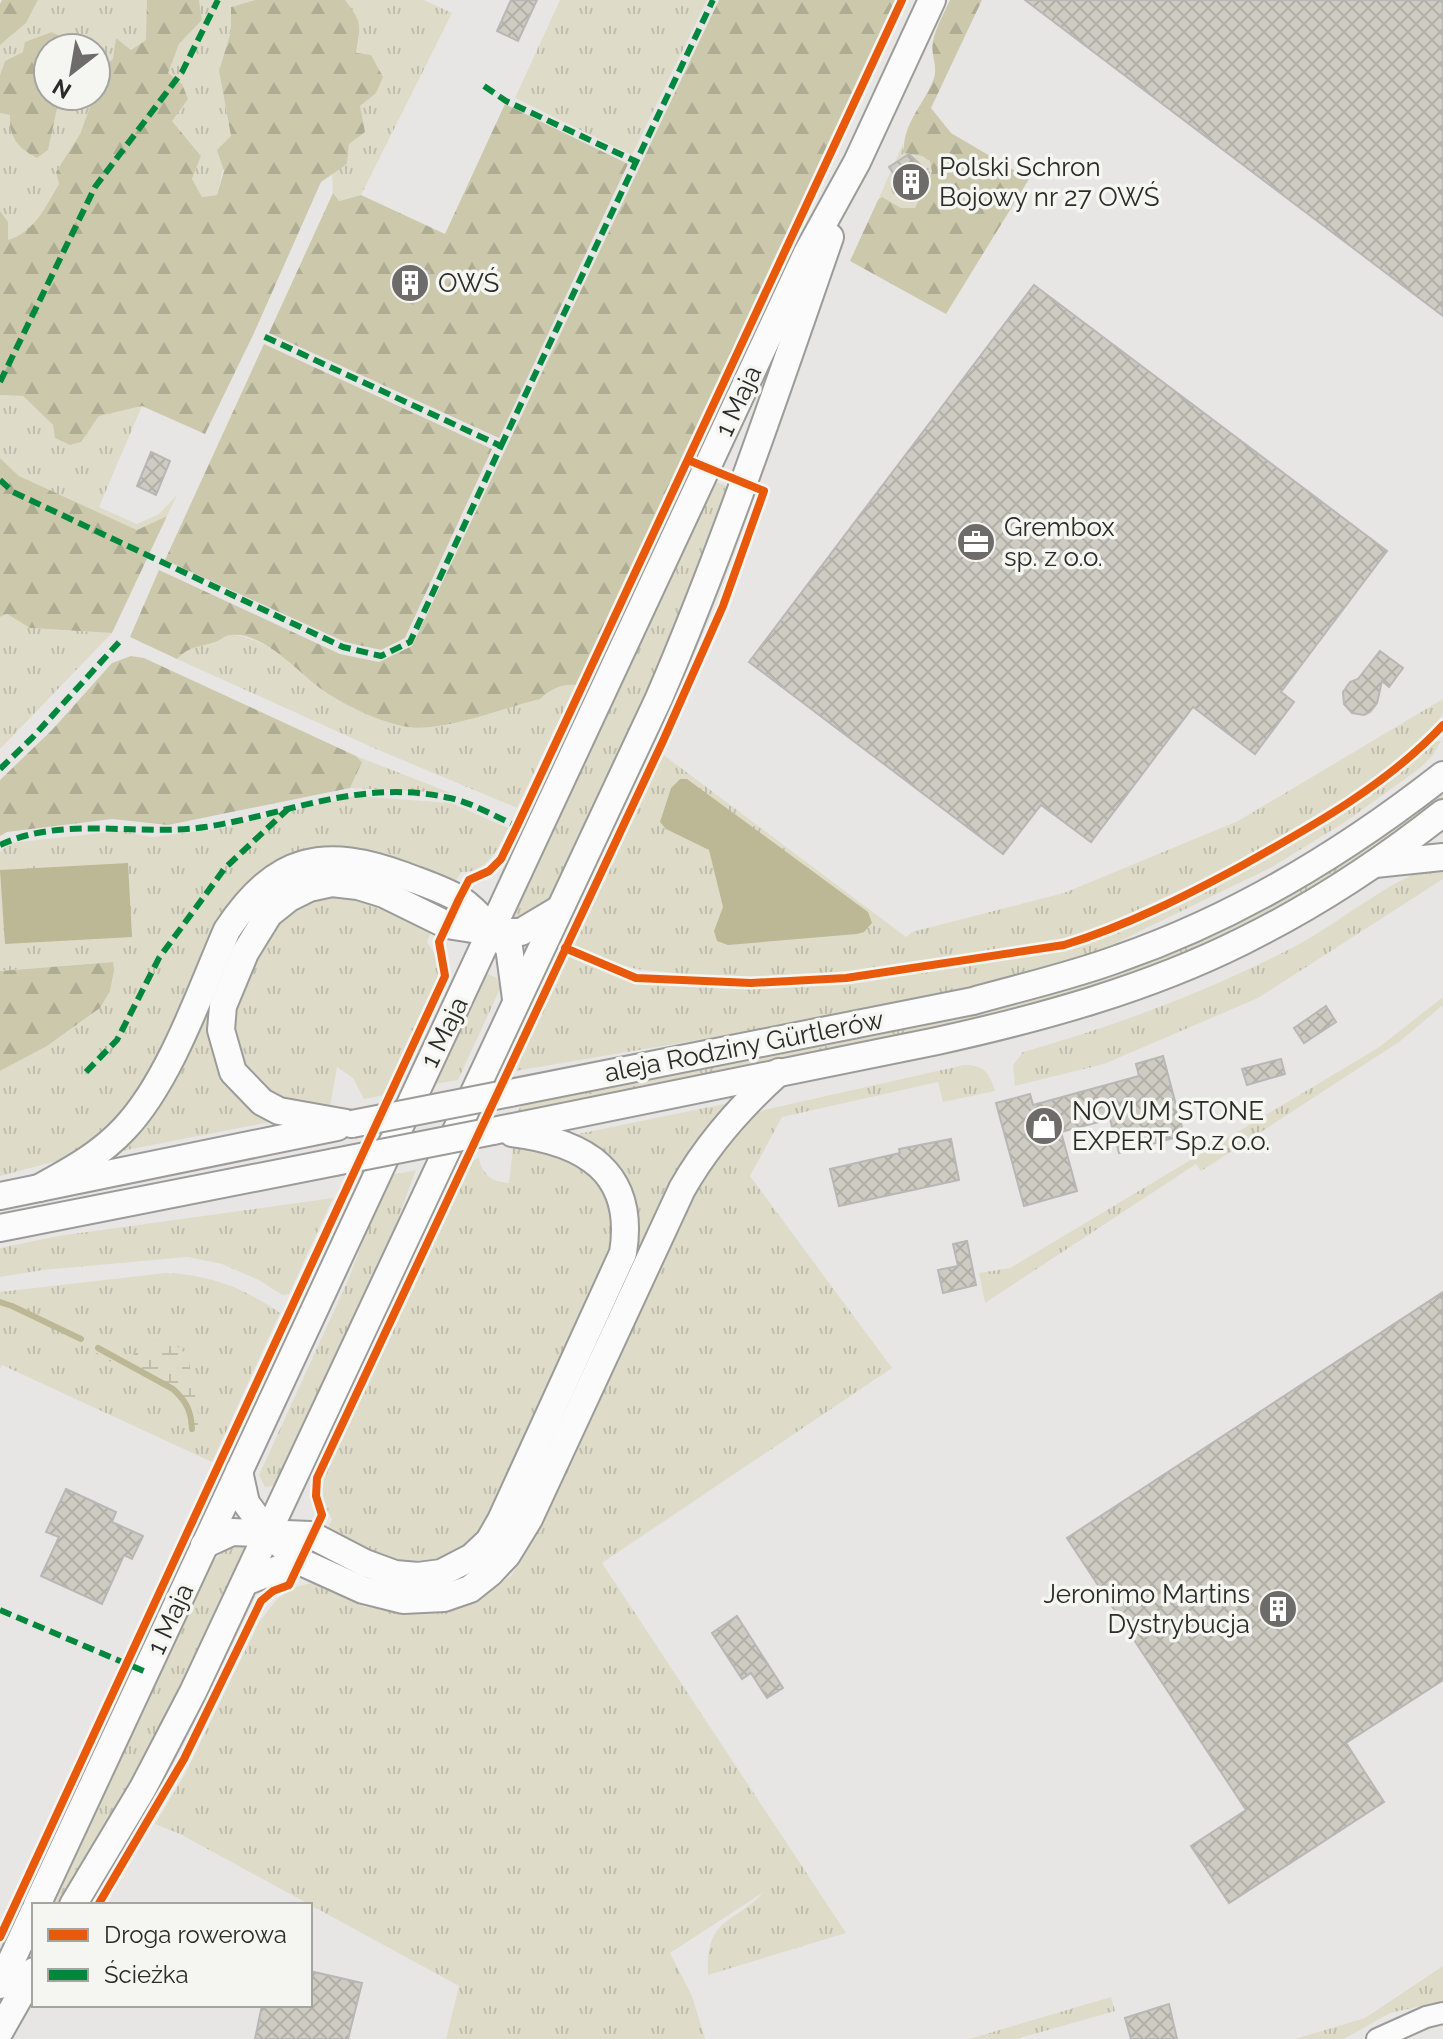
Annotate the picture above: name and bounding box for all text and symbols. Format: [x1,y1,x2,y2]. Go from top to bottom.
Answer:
north arrow [32,32,112,112]
text: N [48,74,76,105]
place label: Polski Schron Bojowy nr 27 OWŚ [939,152,1160,212]
building icon: Polski Schron Bojowy nr 27 OWŚ [890,161,932,203]
building icon: OWŚ [389,262,431,304]
place label: OWŚ [438,267,499,298]
street label: 1 Maja [709,361,767,441]
place label: Grembox sp. z o.o. [1004,512,1115,572]
office icon: Grembox sp. z o.o. [955,521,997,563]
street label: 1 Maja [414,992,474,1072]
street label: aleja Rodziny Gürtlerów [602,1004,886,1088]
place label: NOVUM STONE EXPERT Sp.z o.o. [1072,1096,1270,1156]
shop icon: NOVUM STONE EXPERT Sp.z o.o. [1023,1105,1065,1147]
street label: 1 Maja [141,1579,199,1659]
place label: Jeronimo Martins Dystrybucja [1043,1579,1250,1639]
building icon: Jeronimo Martins Dystrybucja [1257,1588,1299,1630]
legend [32,1903,312,2007]
text: Droga rowerowa [104,1920,287,1949]
text: Ścieżka [104,1960,188,1989]

